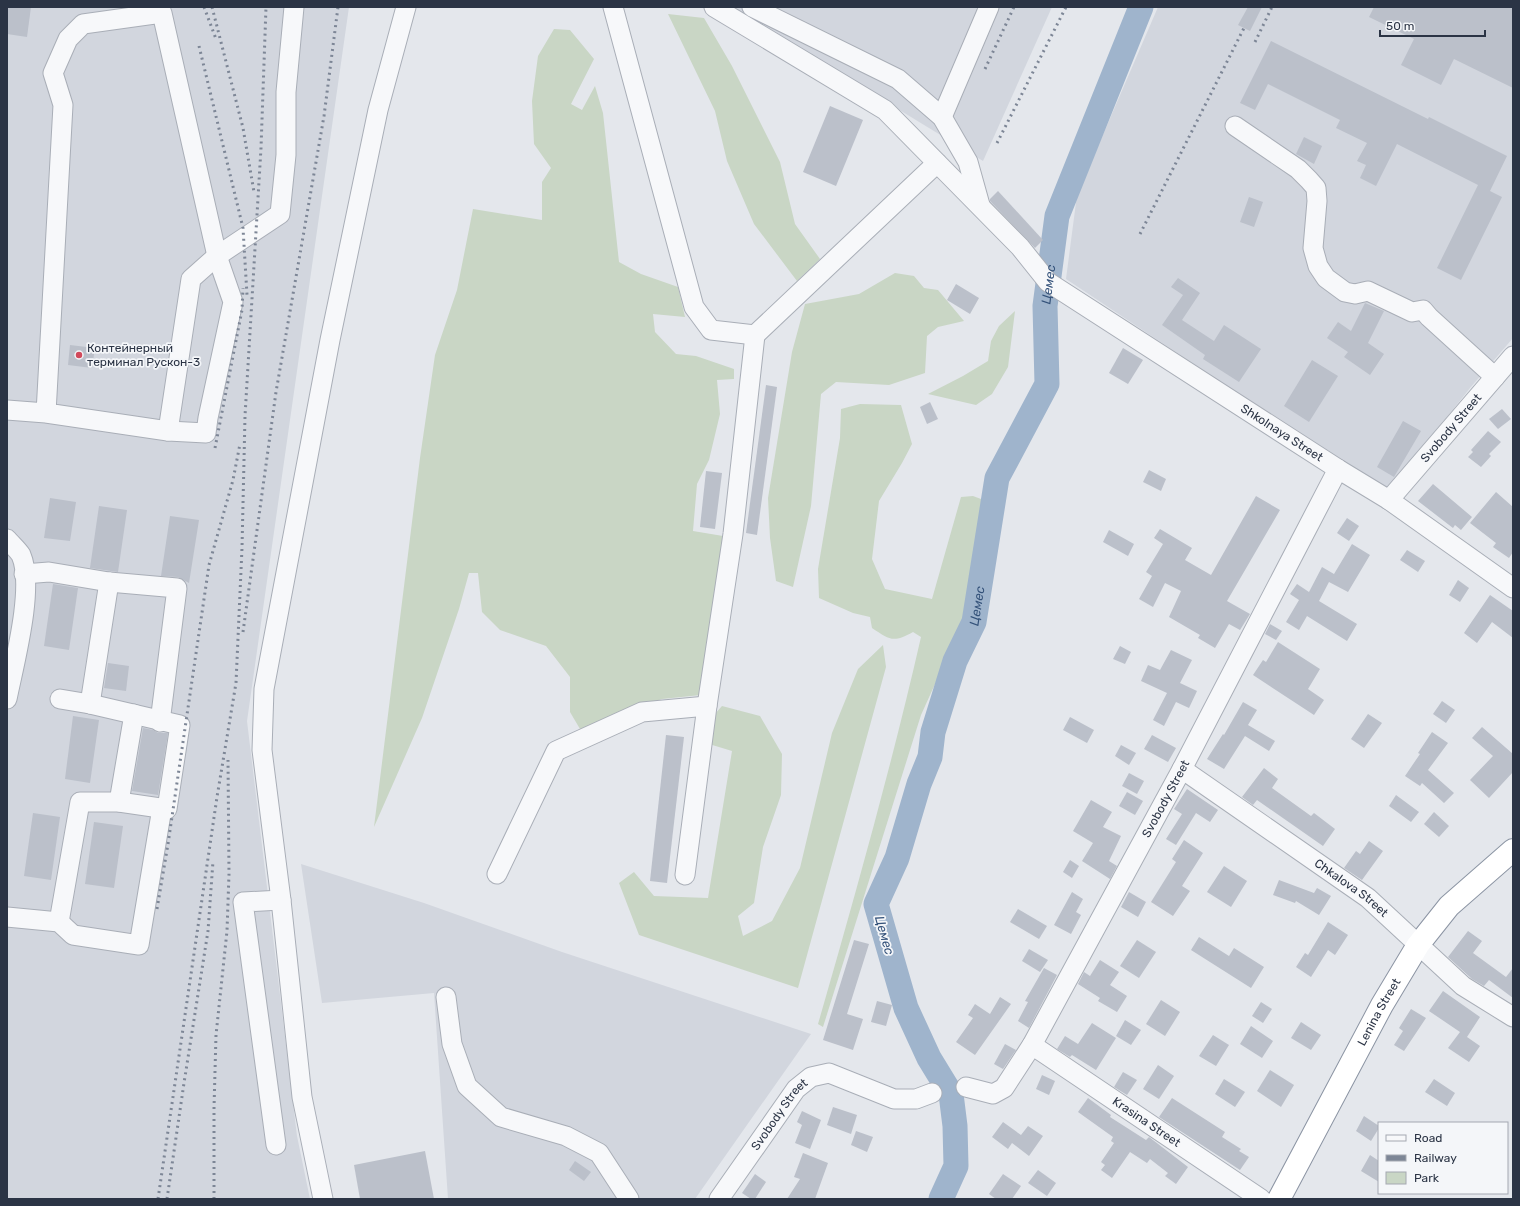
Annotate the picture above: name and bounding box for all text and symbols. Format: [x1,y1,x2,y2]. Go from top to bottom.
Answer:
scale bar [1380,12,1485,38]
text: 50 m [1386,19,1414,33]
water label: Цемес [1038,264,1058,305]
place label: Контейнерный терминал Рускон-3 [87,341,200,369]
marker: Контейнерный терминал Рускон-3 [74,350,84,360]
street label: Svobody Street [1418,391,1485,465]
street label: Shkolnaya Street [1238,401,1326,465]
water label: Цемес [966,585,988,627]
street label: Svobody Street [1139,757,1193,840]
street label: Chkalova Street [1312,856,1391,920]
water label: Цемес [872,914,897,956]
street label: Lenina Street [1355,975,1404,1048]
street label: Svobody Street [748,1075,811,1153]
street label: Krasina Street [1110,1094,1183,1150]
legend [1378,1122,1508,1194]
text: Road [1414,1131,1442,1145]
text: Railway [1414,1151,1457,1165]
text: Park [1414,1171,1440,1185]

